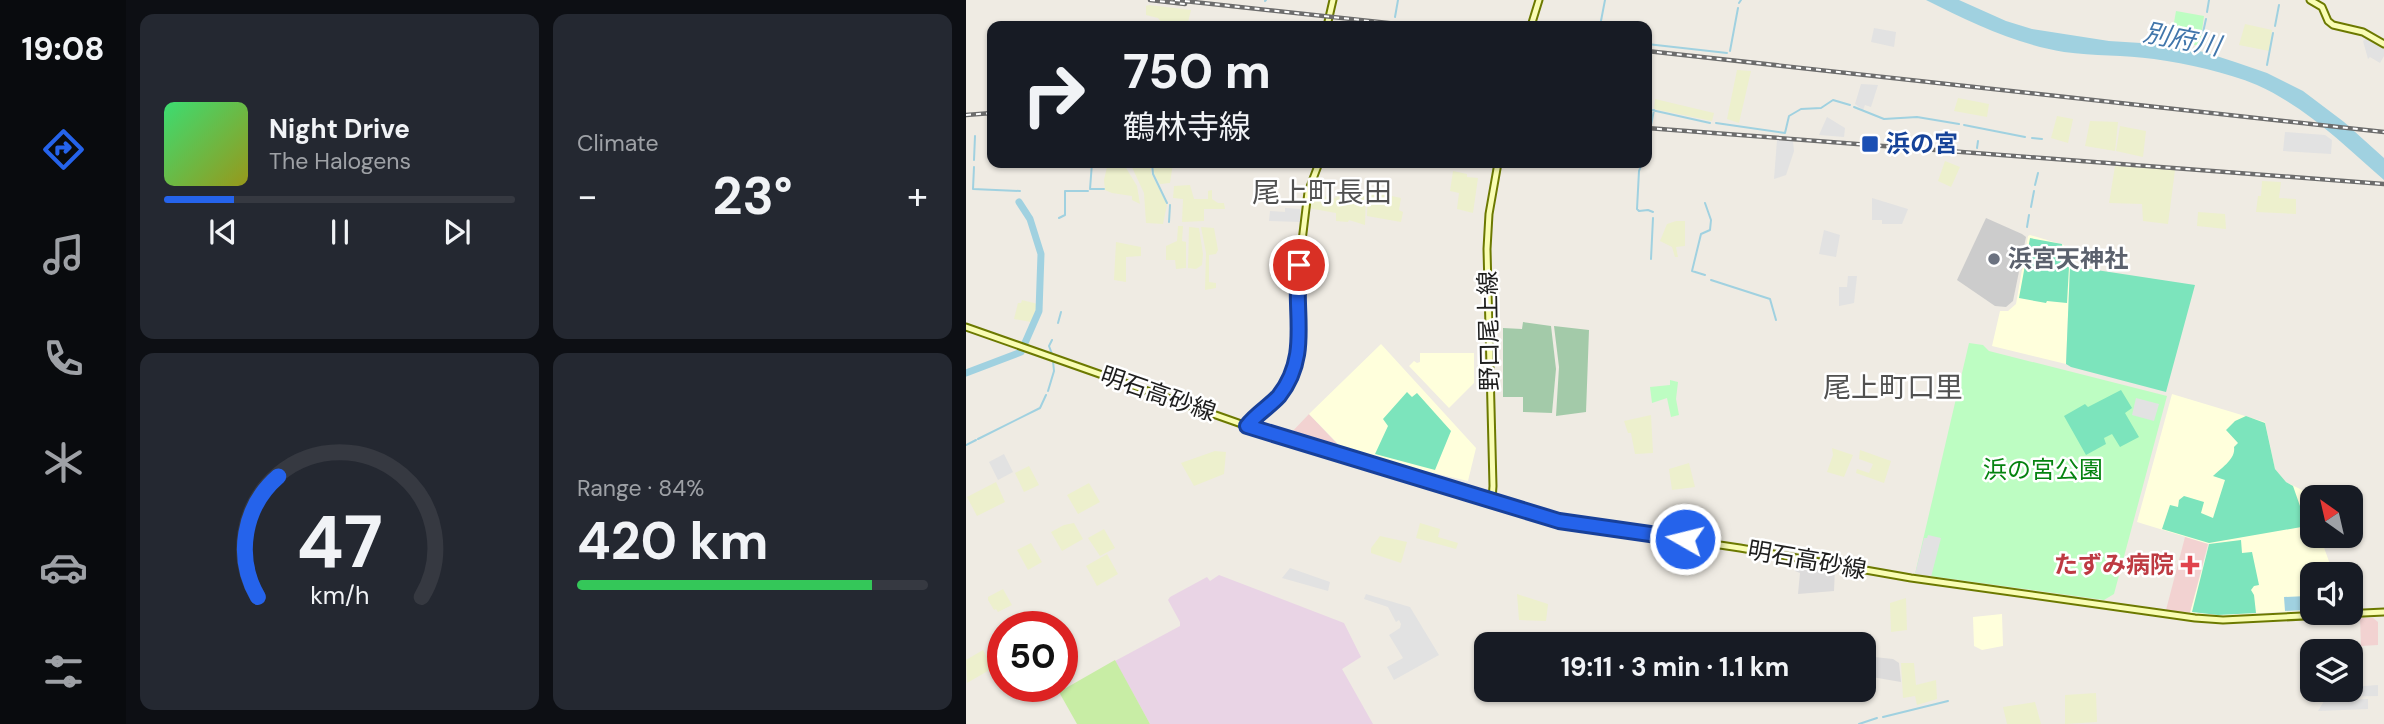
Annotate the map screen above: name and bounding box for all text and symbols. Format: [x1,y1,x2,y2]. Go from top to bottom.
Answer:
water label: 別府川 [2140,15,2226,64]
text: 19:08 [22,28,104,70]
text: 750 m [1123,39,1271,103]
icon: right [1008,49,1099,140]
text: 鶴林寺線 [1123,106,1251,148]
text: Night Drive [269,112,410,146]
icon: directions [39,125,88,174]
text: Climate [577,128,659,158]
place label: 浜の宮 [1886,128,1958,159]
marker: 浜の宮 [1860,134,1880,154]
text: The Halogens [269,146,411,176]
text: 23° [712,162,793,230]
text: − [577,171,598,221]
text: + [907,171,928,221]
district label: 尾上町長田 [1252,174,1392,211]
icon: previous [204,213,242,251]
icon: pause [321,213,359,251]
icon: next [438,213,476,251]
icon: music [39,230,88,279]
pin [1269,235,1329,295]
place label: 浜宮天神社 [2008,243,2128,274]
icon: arrive [1280,246,1318,284]
marker: 浜宮天神社 [1986,251,2002,267]
street label: 野口尾上線 [1472,271,1505,391]
icon: phone [39,334,88,383]
street label: 明石高砂線 [1096,359,1220,428]
district label: 尾上町口里 [1823,369,1963,406]
icon: climate [39,438,88,487]
park label: 浜の宮公園 [1983,454,2103,485]
text: Range · 84% [577,473,704,503]
north arrow [2300,485,2362,548]
map controls [2300,485,2363,702]
text: 47 [296,496,383,591]
position arrow [1648,502,1722,576]
text: 420 km [577,507,768,575]
street label: 明石高砂線 [1745,534,1869,585]
icon: car [39,543,88,592]
place label: たずみ病院 [2054,549,2174,580]
marker: たずみ病院 [2180,555,2200,575]
button: sound [2300,562,2363,625]
text: km/h [310,579,369,612]
speed limit sign: 50 [987,611,1078,702]
button: layers [2300,639,2363,702]
icon: filters [39,647,88,696]
text: 19:11 · 3 min · 1.1 km [1561,650,1789,684]

